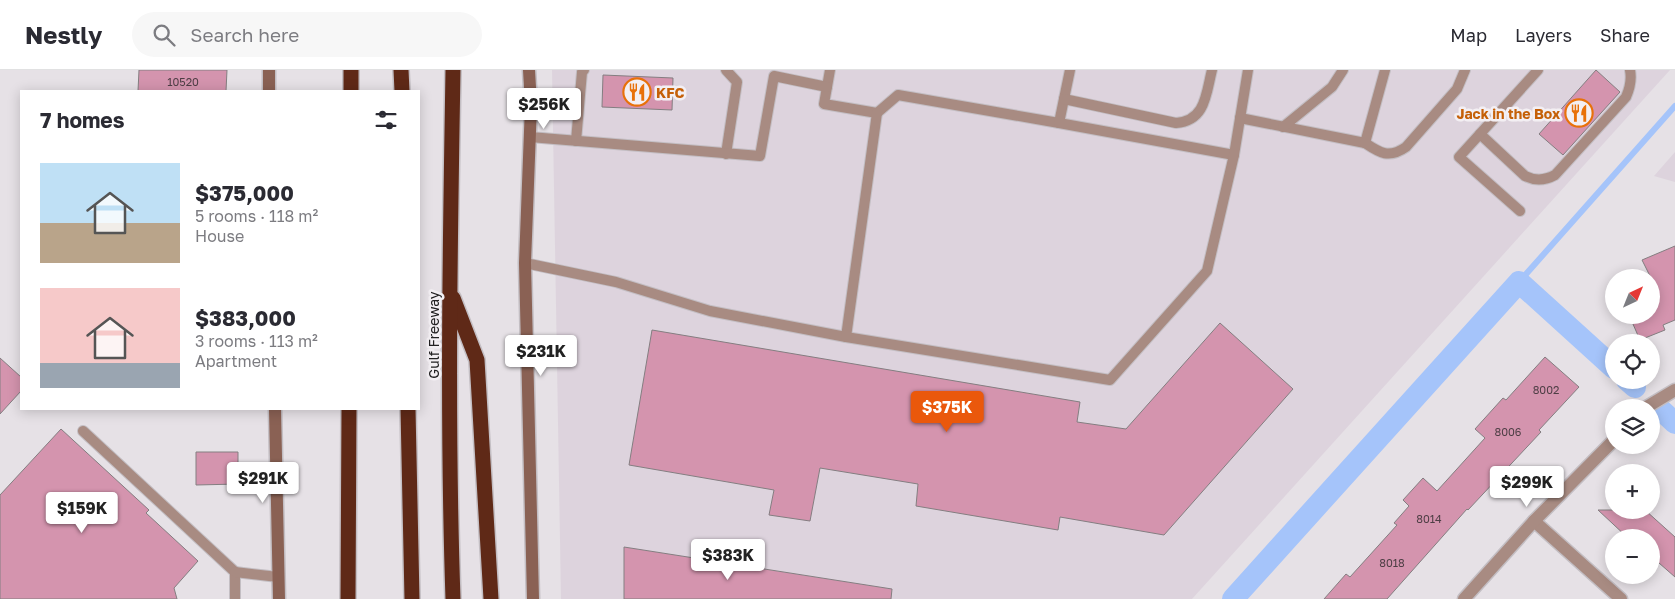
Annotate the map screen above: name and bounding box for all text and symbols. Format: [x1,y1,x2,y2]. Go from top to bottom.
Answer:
search box [132,12,482,57]
text: Nestly [25,20,102,49]
icon: search [150,21,178,49]
text: Search here [190,23,299,46]
text: Map [1450,24,1487,46]
text: Layers [1515,24,1572,46]
text: Share [1600,24,1650,46]
house number: 10520 [167,75,199,88]
restaurant icon: KFC [622,77,652,107]
place label: KFC [656,84,684,101]
pin: $256K [509,88,579,130]
text: $256K [518,94,570,114]
restaurant icon: Jack in the Box [1564,98,1594,128]
place label: Jack in the Box [1456,105,1560,122]
icon: filters [372,106,400,134]
text: 7 homes [40,107,125,133]
text: $375,000 [195,180,294,206]
icon: home [80,183,140,243]
text: 5 rooms · 118 m² [195,206,318,226]
text: House [195,226,244,246]
north arrow [1605,269,1660,324]
map controls [1605,269,1660,584]
street label: Gulf Freeway [425,291,442,379]
text: $383,000 [195,305,296,331]
icon: home [80,308,140,368]
text: 3 rooms · 113 m² [195,331,318,351]
pin: $231K [506,334,576,377]
button: locate [1605,334,1660,389]
text: $231K [516,341,566,361]
text: Apartment [195,351,277,371]
house number: 8002 [1533,383,1559,396]
pin: $375K [912,390,982,433]
text: $375K [922,397,972,417]
button: layers [1605,399,1660,454]
house number: 8006 [1494,425,1522,438]
pin: $291K [228,462,298,504]
button: + [1605,464,1660,519]
pin: $299K [1492,466,1562,508]
text: $291K [238,468,288,488]
text: $299K [1501,472,1553,492]
pin: $159K [47,492,117,534]
text: $159K [57,498,107,518]
house number: 8014 [1416,512,1442,525]
button: − [1605,529,1660,584]
pin: $383K [693,538,763,581]
text: $383K [702,545,754,565]
house number: 8018 [1379,556,1405,569]

